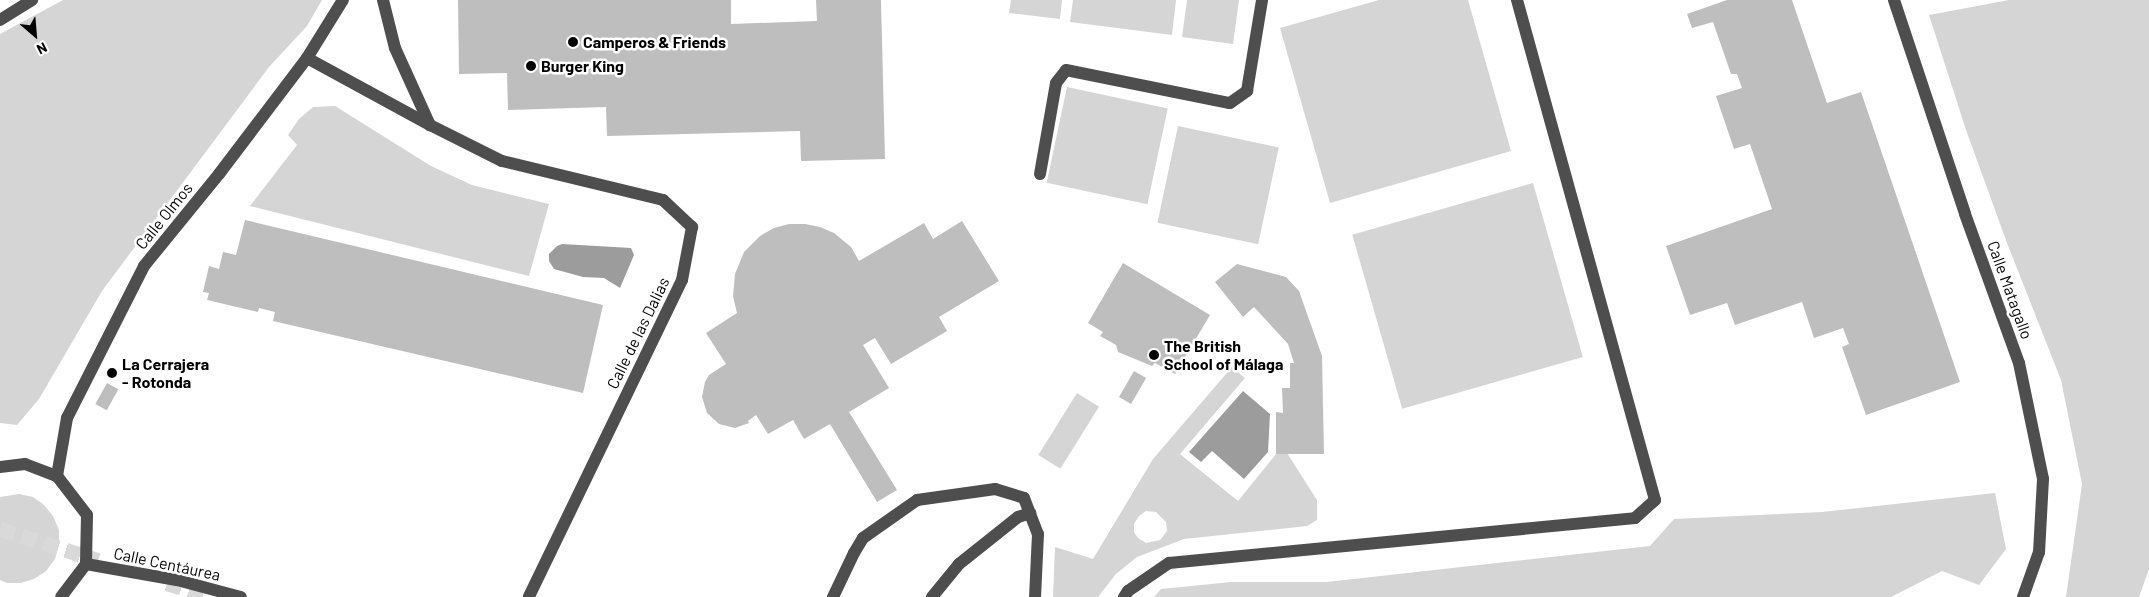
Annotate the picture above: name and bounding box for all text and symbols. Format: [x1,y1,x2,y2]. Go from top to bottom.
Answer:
north arrow [10,10,60,60]
place label: Camperos & Friends [583,32,726,52]
marker: Camperos & Friends [567,36,579,48]
text: N [34,39,50,58]
place label: Burger King [541,56,624,76]
marker: Burger King [525,60,537,72]
street label: Calle Olmos [131,179,197,253]
street label: Calle Matagallo [1983,238,2037,342]
street label: Calle de las Dalias [603,274,673,392]
place label: The British School of Málaga [1164,336,1283,374]
marker: The British School of Málaga [1148,349,1160,361]
place label: La Cerrajera - Rotonda [122,354,209,392]
marker: La Cerrajera - Rotonda [106,367,118,379]
street label: Calle Centáurea [112,543,222,585]

